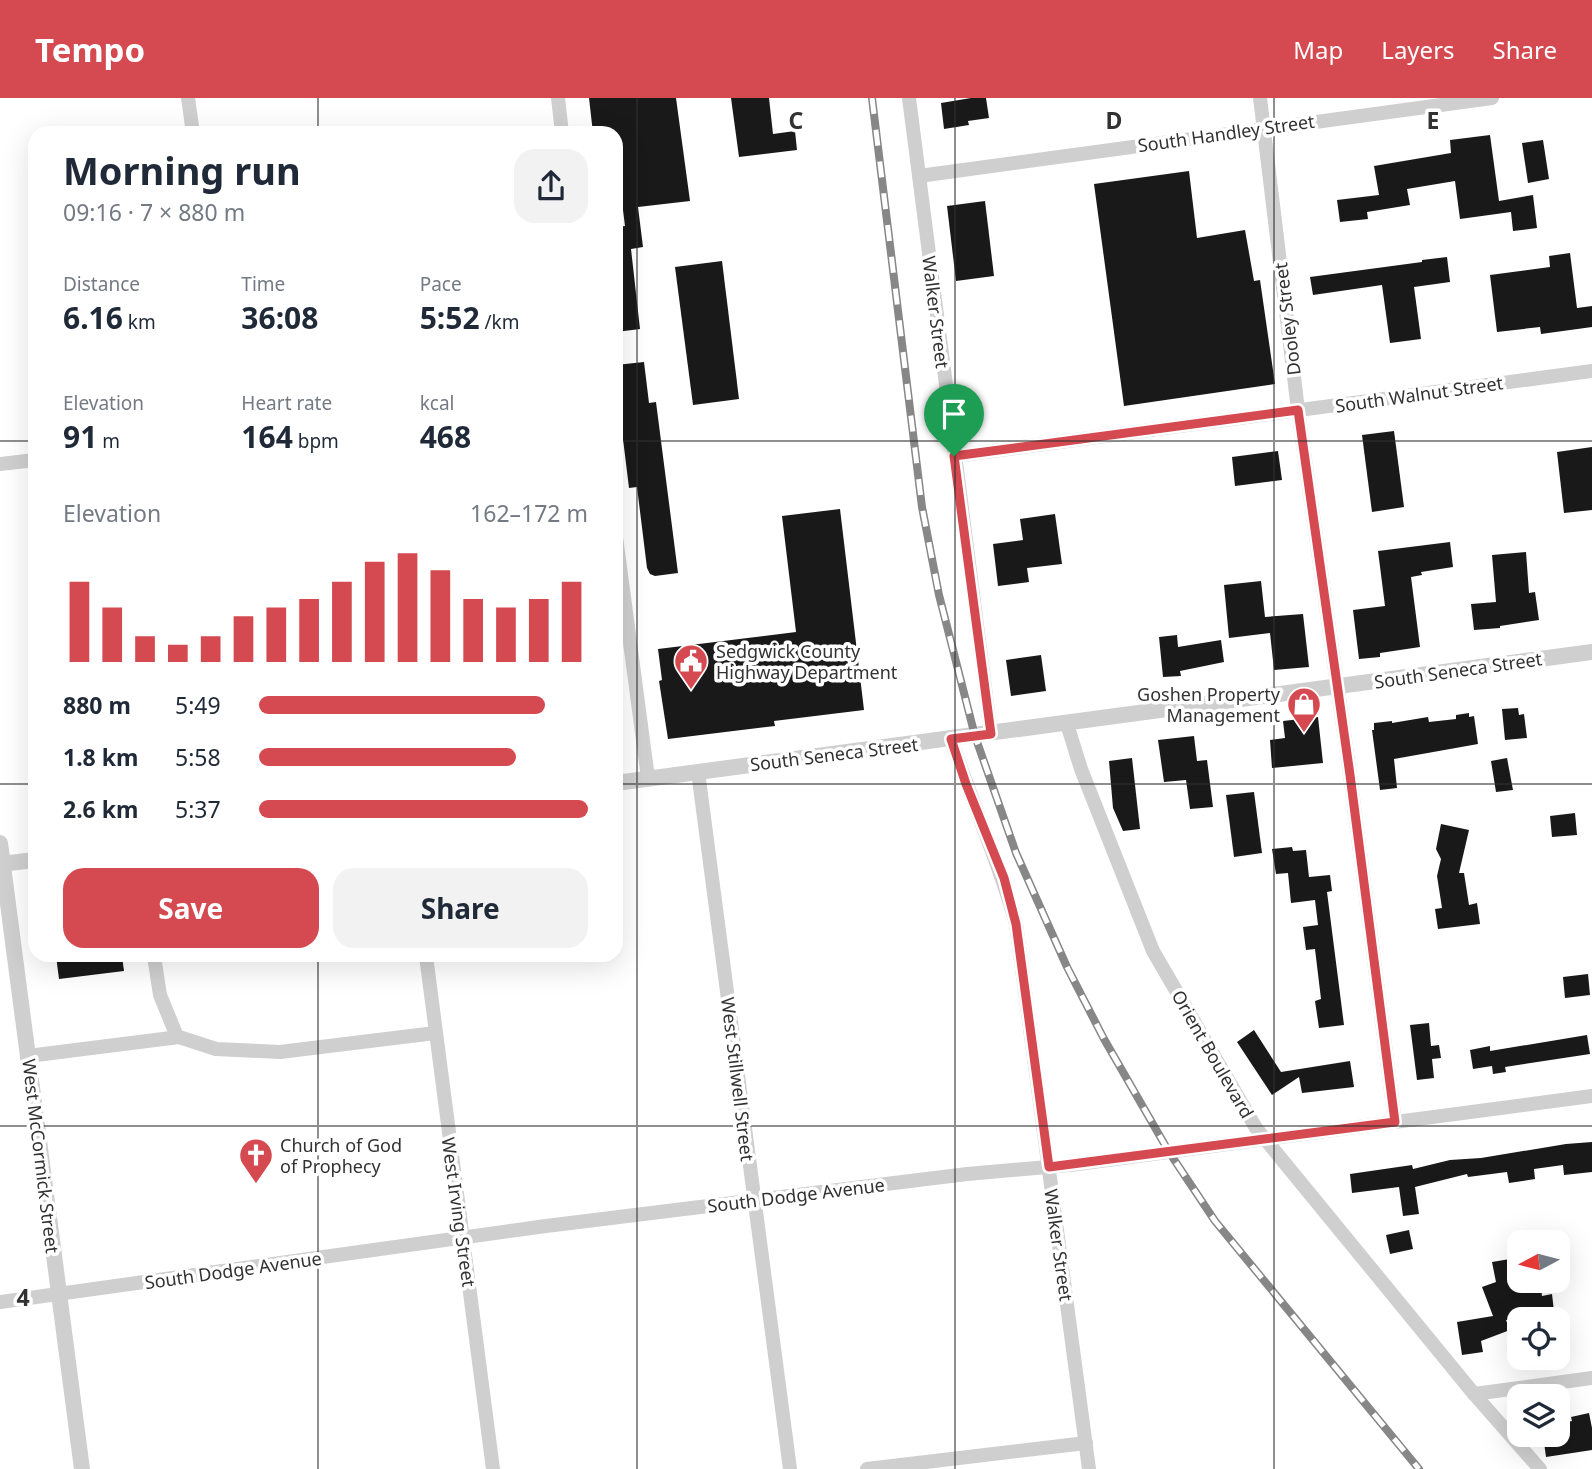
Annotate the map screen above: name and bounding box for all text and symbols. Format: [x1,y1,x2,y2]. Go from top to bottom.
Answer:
text: Tempo [35,27,145,72]
text: Map [1293,33,1343,66]
text: Layers [1381,33,1455,66]
text: Share [1493,33,1557,66]
text: C [789,104,804,136]
text: D [1106,104,1122,136]
text: E [1427,104,1439,136]
street label: South Handley Street [1136,109,1316,157]
text: Morning run [63,144,301,196]
button: share [514,149,588,223]
text: 09:16 · 7 × 880 m [63,196,245,228]
street label: Walker Street [917,254,955,370]
street label: Dooley Street [1268,261,1306,377]
text: Distance [63,271,140,297]
text: Time [241,271,285,297]
text: Pace [420,271,462,297]
text: 6.16 [63,297,123,338]
text: 36:08 [241,297,318,338]
text: 5:52 [420,297,480,338]
text: km [123,309,156,335]
text: /km [480,309,520,335]
street label: South Walnut Street [1334,370,1505,418]
pin [924,384,984,456]
text: Elevation [63,390,144,416]
text: Heart rate [241,390,332,416]
text: kcal [420,390,454,416]
icon: arrive [935,395,973,433]
text: 91 [63,416,97,457]
text: 164 [241,416,293,457]
text: 468 [420,416,471,457]
text: m [97,428,120,454]
text: bpm [293,428,339,454]
text: Elevation [63,497,161,529]
text: 162–172 m [470,497,588,529]
place label: Sedgwick County Highway Department [716,639,898,684]
public building icon: Sedgwick County Highway Department [672,642,710,691]
street label: South Seneca Street [1373,646,1544,694]
place label: Goshen Property Management [1137,682,1281,727]
shop icon: Goshen Property Management [1285,685,1323,734]
text: 880 m [63,689,131,721]
text: 5:49 [175,689,221,721]
street label: South Seneca Street [749,732,920,776]
text: 1.8 km [63,741,138,773]
text: 5:58 [175,741,221,773]
text: 2.6 km [63,793,138,825]
text: 5:37 [175,793,221,825]
button: Save [63,868,319,948]
button: Share [333,868,588,948]
street label: Orient Boulevard [1167,986,1259,1122]
street label: West Stillwell Street [716,996,760,1163]
street label: West McCormick Street [17,1057,65,1255]
place label: Church of God of Prophecy [280,1133,402,1178]
church icon: Church of God of Prophecy [237,1136,275,1185]
street label: West Irving Street [437,1136,481,1289]
street label: South Dodge Avenue [706,1172,886,1218]
street label: Walker Street [1039,1187,1079,1303]
north arrow [1507,1230,1570,1293]
map controls [1507,1230,1570,1447]
street label: South Dodge Avenue [143,1246,323,1294]
text: 4 [16,1281,30,1313]
button: locate [1507,1307,1570,1370]
button: layers [1507,1384,1570,1447]

